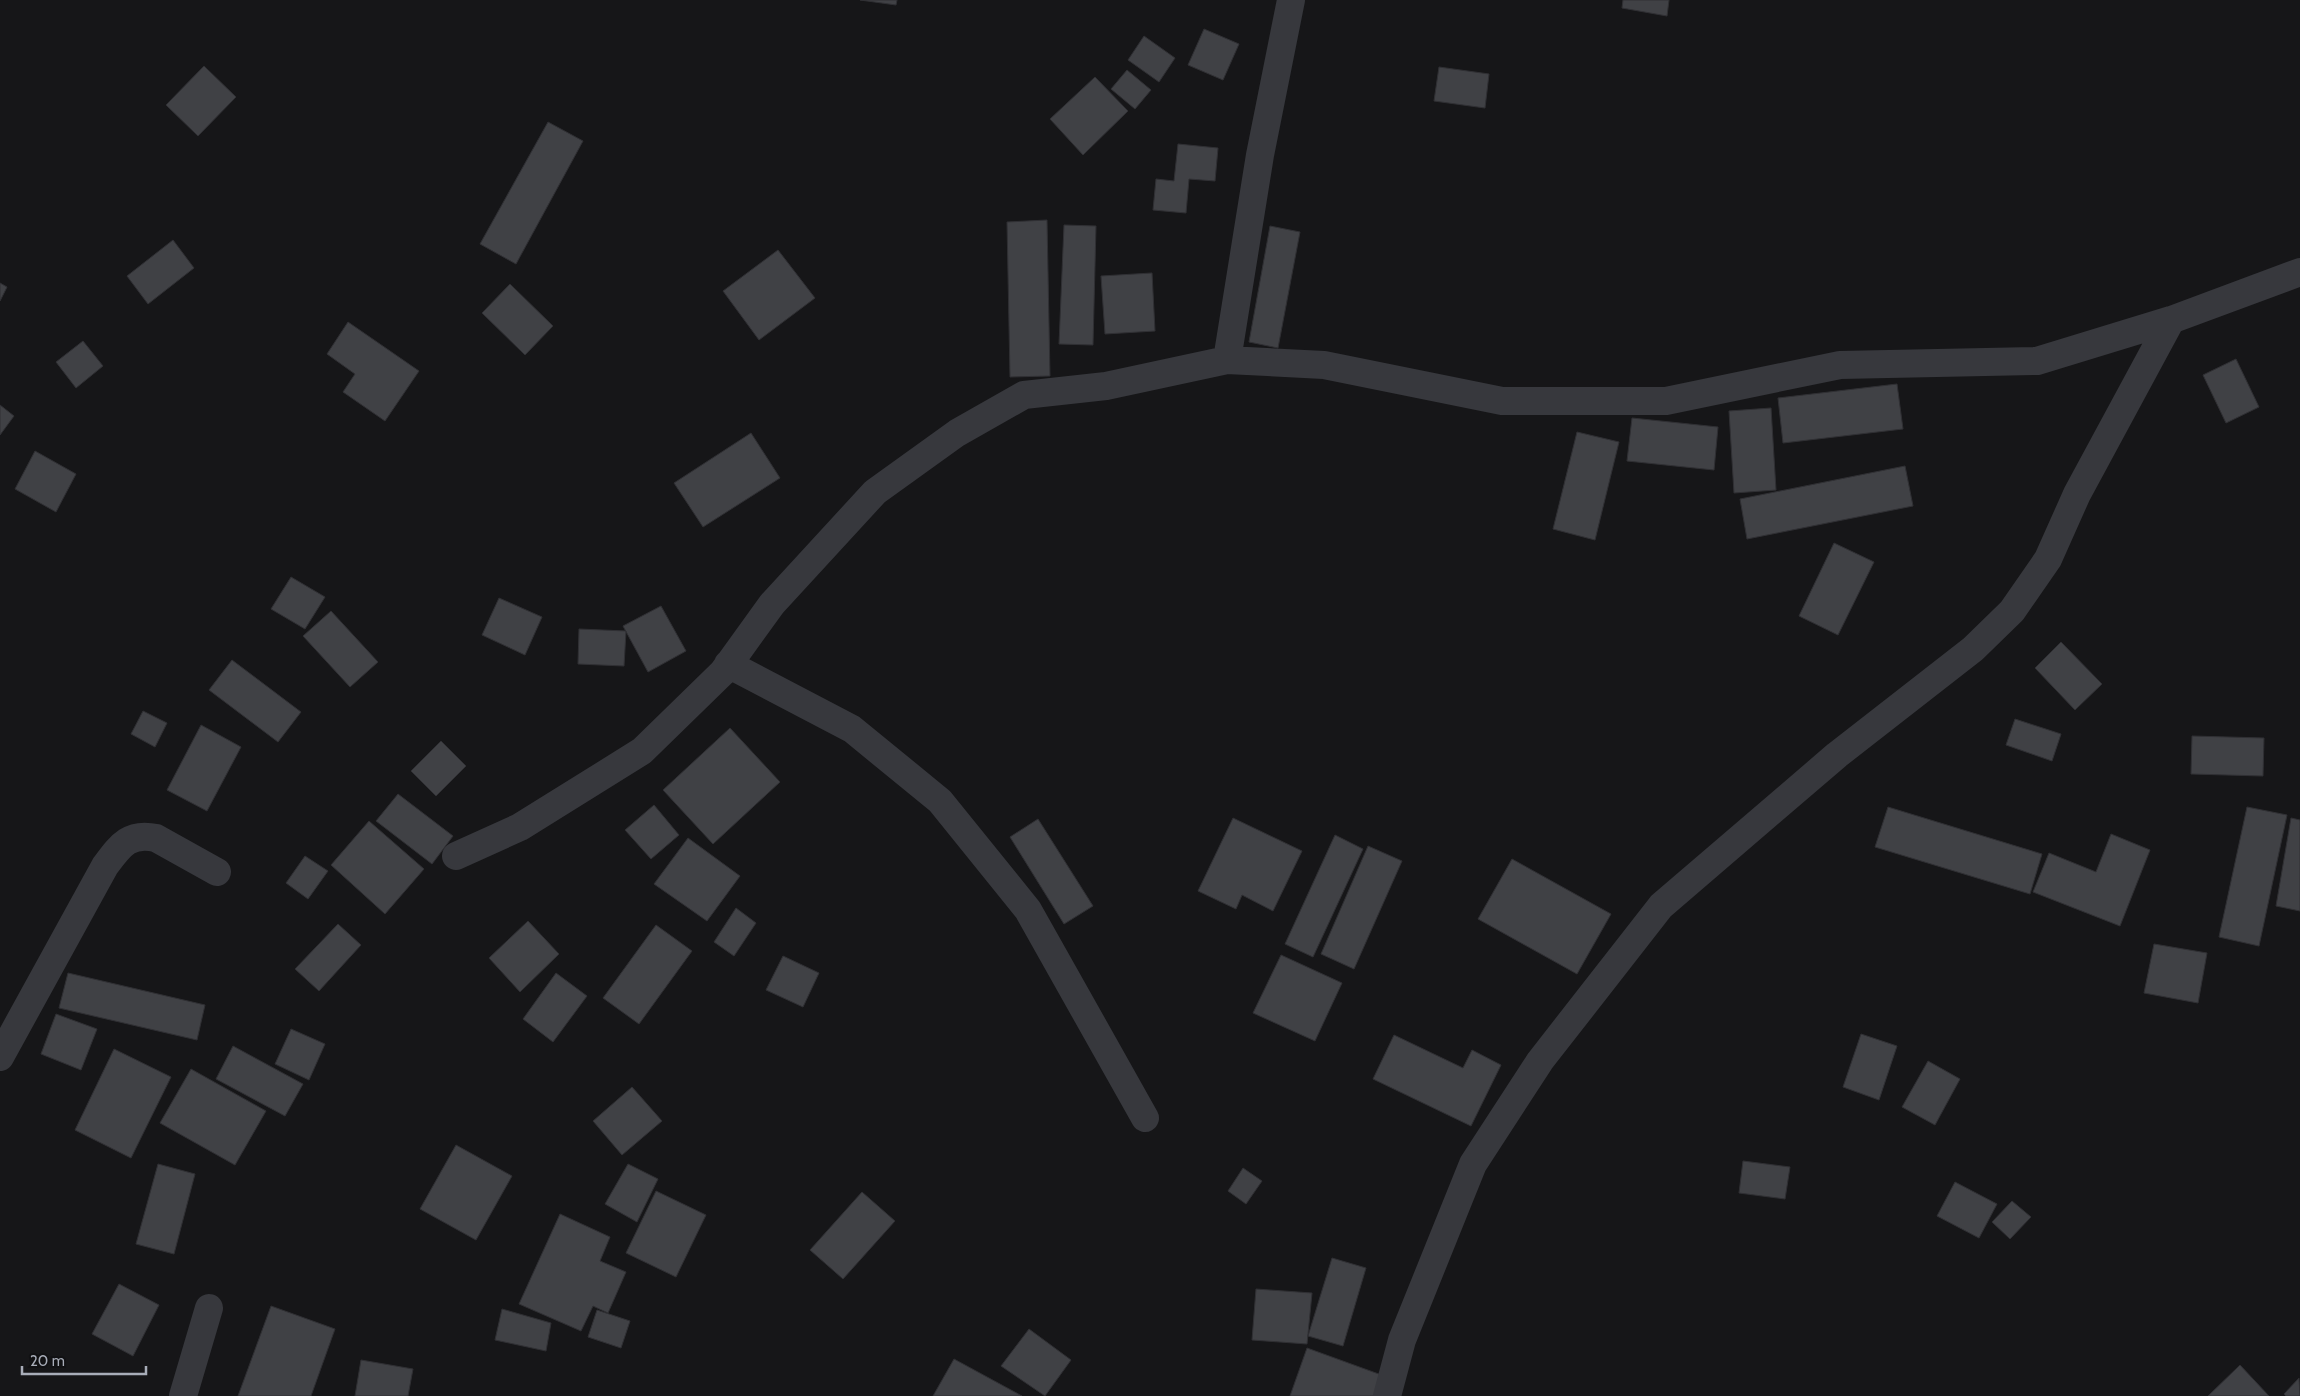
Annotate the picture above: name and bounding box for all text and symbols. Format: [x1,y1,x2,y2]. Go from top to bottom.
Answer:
scale bar [22,1344,146,1376]
text: 20 m [30,1352,65,1370]

